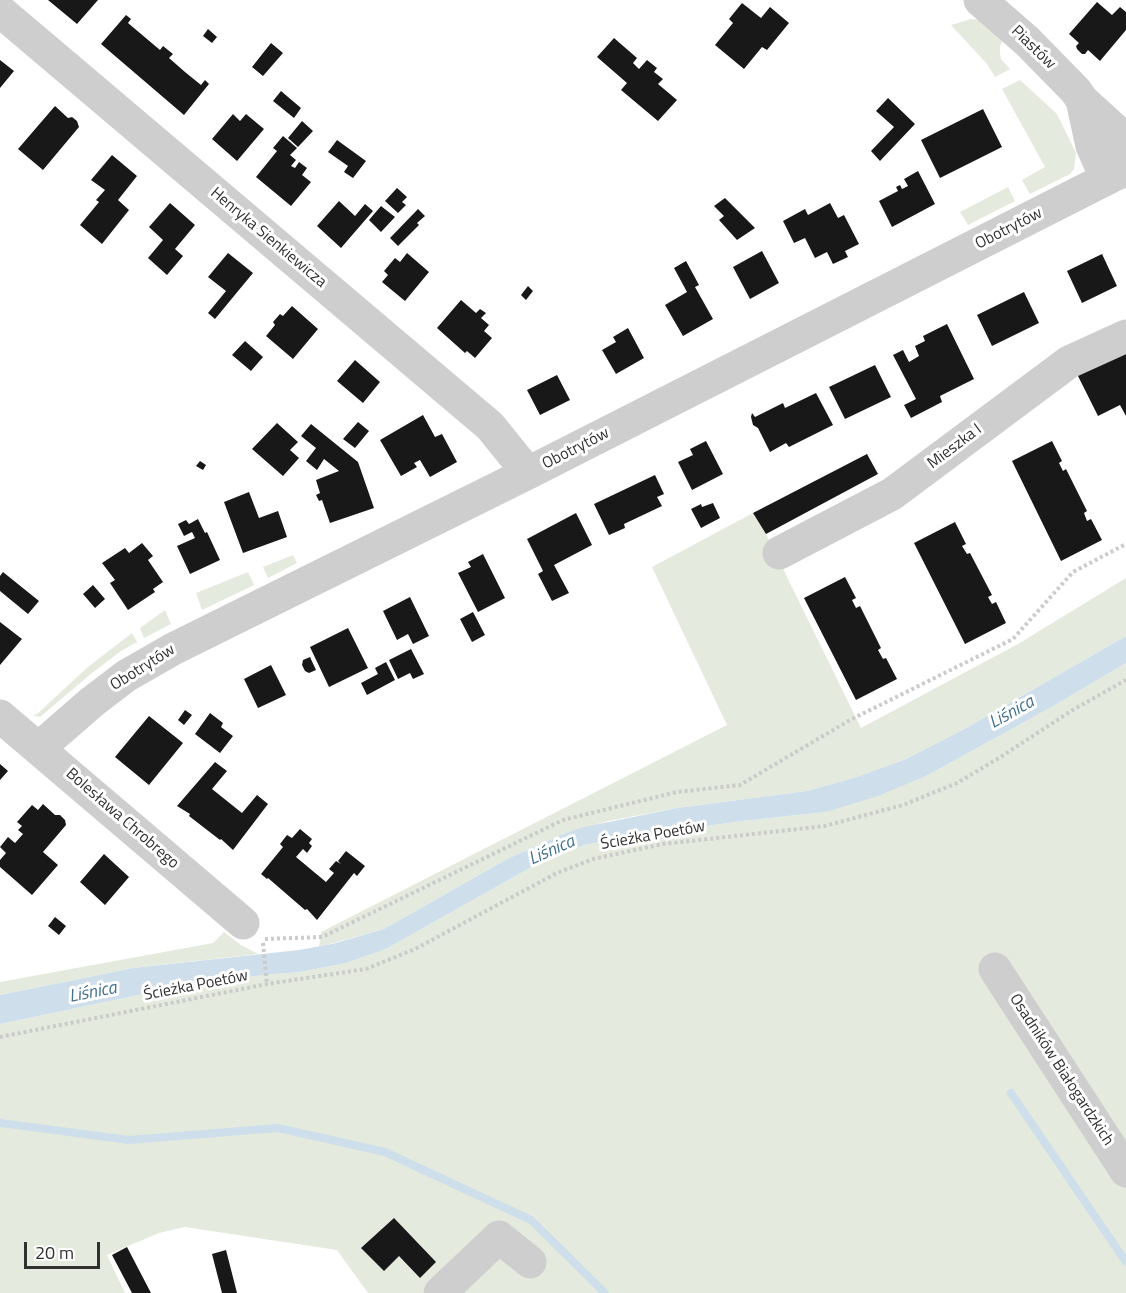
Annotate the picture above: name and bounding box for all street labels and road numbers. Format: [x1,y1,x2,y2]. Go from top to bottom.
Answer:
street label: Piastów [1007,22,1059,74]
street label: Henryka Sienkiewicza [206,184,330,292]
street label: Obotrytów [972,204,1046,254]
street label: Mieszka I [924,420,986,474]
street label: Obotrytów [539,424,613,474]
street label: Obotrytów [107,641,179,695]
street label: Bolesława Chrobrego [61,765,183,873]
street label: Ścieżka Poetów [599,817,707,855]
street label: Ścieżka Poetów [142,966,250,1006]
street label: Osadników Białogardzkich [1005,991,1117,1149]

